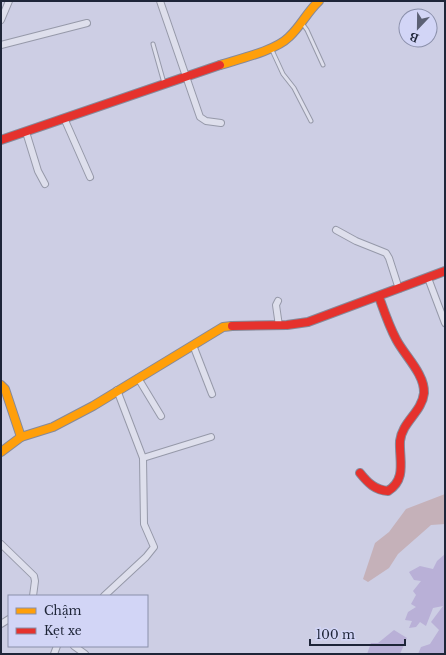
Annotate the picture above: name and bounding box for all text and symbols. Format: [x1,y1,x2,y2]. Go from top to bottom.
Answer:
north arrow [398,8,438,48]
text: B [407,29,421,45]
legend [8,595,148,647]
text: Chậm [44,603,82,618]
scale bar [310,621,405,647]
text: Kẹt xe [44,623,82,638]
text: 100 m [316,627,355,642]

